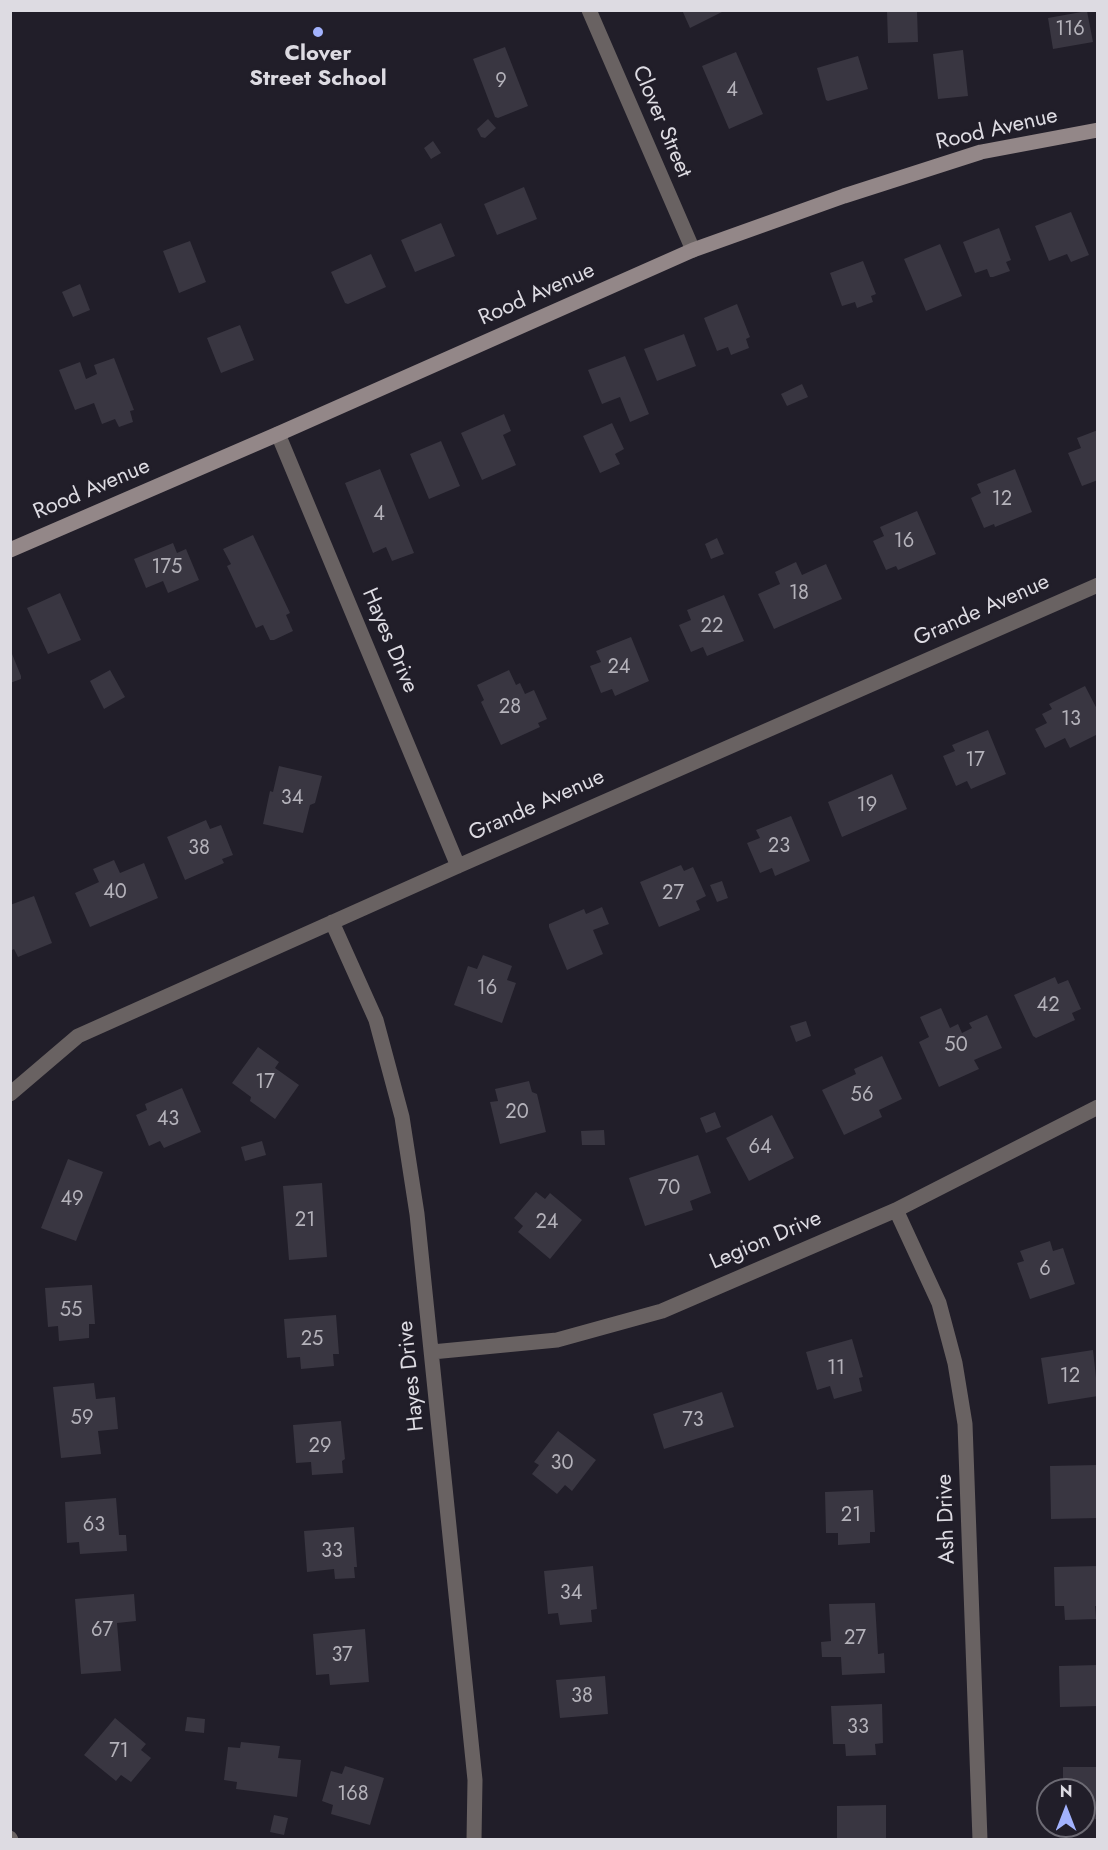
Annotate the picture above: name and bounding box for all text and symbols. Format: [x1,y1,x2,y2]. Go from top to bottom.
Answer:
house number: 116 [1055,18,1085,42]
marker: Clover Street School [311,25,325,39]
place label: Clover Street School [249,42,387,94]
street label: Clover Street [626,62,696,182]
house number: 9 [495,70,507,94]
house number: 4 [726,79,738,103]
street label: Rood Avenue [934,103,1060,157]
street label: Rood Avenue [475,258,599,332]
street label: Rood Avenue [30,454,154,526]
house number: 12 [992,488,1012,512]
house number: 4 [373,503,385,527]
house number: 16 [894,530,914,554]
house number: 175 [152,556,182,580]
street label: Grande Avenue [910,569,1054,653]
house number: 18 [789,582,809,606]
street label: Hayes Drive [355,585,423,697]
house number: 22 [701,615,723,639]
house number: 24 [607,656,631,680]
house number: 28 [499,696,521,720]
house number: 13 [1061,708,1081,732]
house number: 17 [965,749,985,773]
street label: Grande Avenue [465,764,609,848]
house number: 34 [281,787,303,811]
house number: 19 [857,794,877,818]
house number: 23 [768,835,790,859]
house number: 38 [188,837,210,861]
house number: 40 [103,881,127,905]
house number: 27 [662,882,684,906]
house number: 16 [477,977,497,1001]
house number: 42 [1036,994,1060,1018]
house number: 50 [944,1034,968,1058]
house number: 17 [255,1071,275,1095]
house number: 56 [851,1084,873,1108]
house number: 20 [505,1101,529,1125]
house number: 43 [157,1108,179,1132]
house number: 64 [748,1136,772,1160]
house number: 70 [658,1177,680,1201]
house number: 49 [60,1188,84,1212]
street label: Legion Drive [706,1206,826,1276]
house number: 21 [295,1209,315,1233]
house number: 24 [535,1211,559,1235]
house number: 6 [1039,1258,1051,1282]
house number: 55 [60,1299,82,1323]
street label: Hayes Drive [393,1319,431,1433]
house number: 25 [301,1328,323,1352]
house number: 11 [827,1357,845,1381]
house number: 12 [1060,1365,1080,1389]
house number: 59 [71,1407,93,1431]
house number: 73 [682,1409,704,1433]
house number: 29 [309,1435,331,1459]
house number: 30 [551,1452,573,1476]
street label: Ash Drive [932,1473,962,1565]
house number: 21 [841,1504,861,1528]
house number: 63 [83,1514,105,1538]
house number: 33 [321,1540,343,1564]
house number: 34 [560,1582,582,1606]
house number: 67 [91,1619,113,1643]
house number: 27 [844,1627,866,1651]
house number: 37 [331,1644,353,1668]
house number: 38 [571,1685,593,1709]
house number: 33 [847,1716,869,1740]
house number: 71 [109,1740,129,1764]
north arrow [1036,1778,1096,1838]
text: N [1060,1780,1072,1803]
house number: 168 [337,1783,369,1807]

